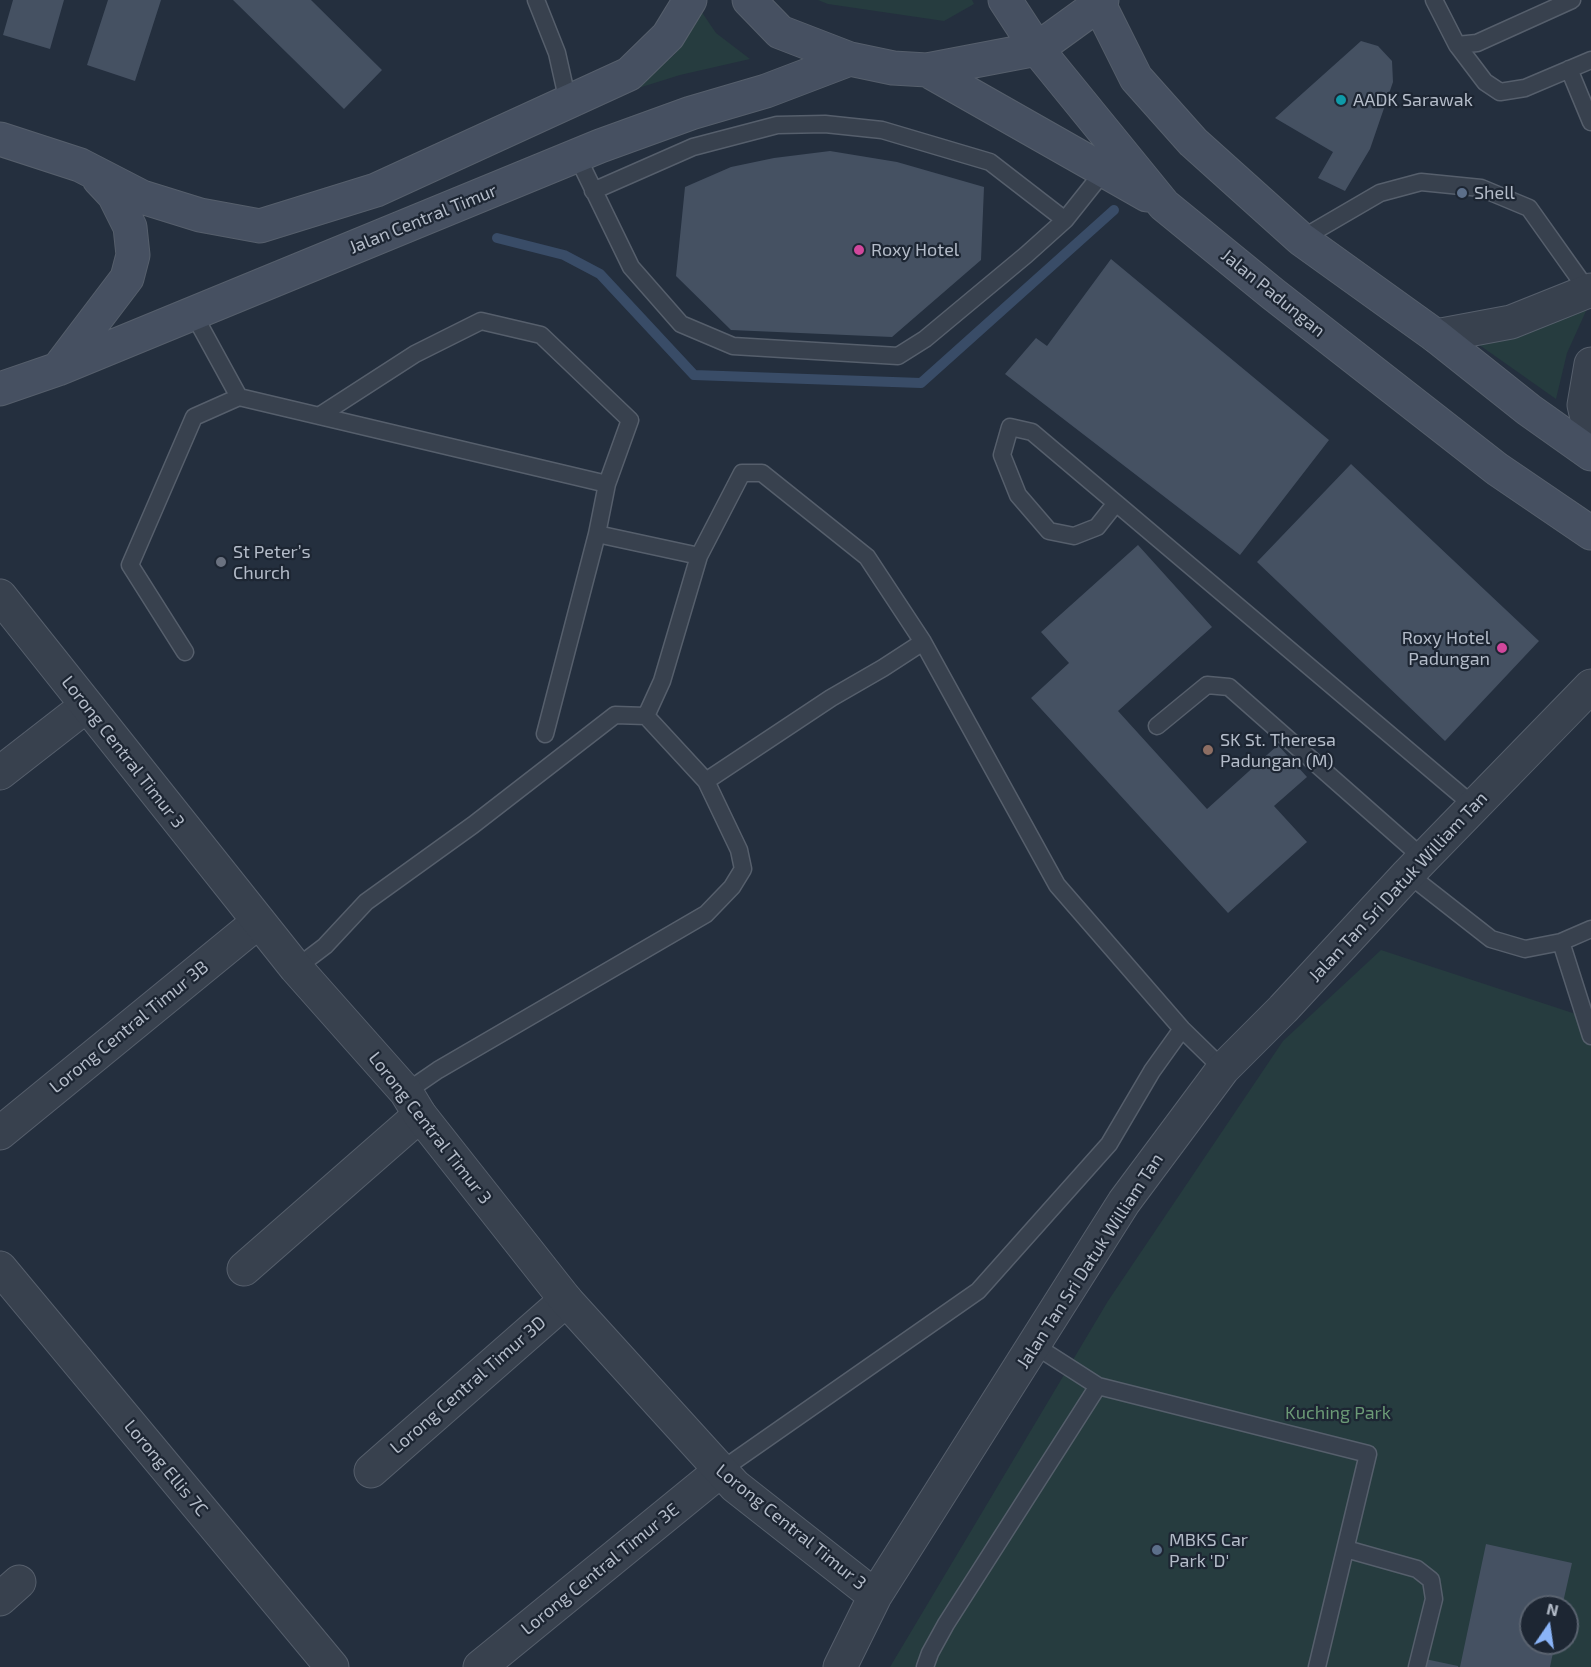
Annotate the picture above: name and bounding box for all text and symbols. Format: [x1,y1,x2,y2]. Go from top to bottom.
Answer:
place label: AADK Sarawak [1353,89,1473,111]
marker: AADK Sarawak [1334,93,1348,107]
street label: Jalan Central Timur [346,179,500,259]
place label: Shell [1474,182,1515,204]
marker: Shell [1455,186,1469,200]
place label: Roxy Hotel [871,239,959,261]
marker: Roxy Hotel [852,243,866,257]
street label: Jalan Padungan [1217,245,1329,341]
place label: St Peter’s Church [233,541,311,584]
marker: St Peter’s Church [214,555,228,569]
place label: Roxy Hotel Padungan [1402,627,1490,670]
marker: Roxy Hotel Padungan [1495,641,1509,655]
street label: Lorong Central Timur 3 [57,672,189,832]
place label: SK St. Theresa Padungan (M) [1220,729,1336,771]
marker: SK St. Theresa Padungan (M) [1201,743,1215,757]
street label: Jalan Tan Sri Datuk William Tan [1304,787,1492,987]
street label: Lorong Central Timur 3B [45,956,213,1098]
street label: Lorong Central Timur 3 [364,1048,496,1208]
street label: Jalan Tan Sri Datuk William Tan [1012,1149,1168,1373]
street label: Lorong Central Timur 3D [386,1312,550,1458]
park label: Kuching Park [1285,1402,1391,1424]
street label: Lorong Ellis 7C [119,1415,213,1521]
street label: Lorong Central Timur 3 [712,1460,870,1594]
street label: Lorong Central Timur 3E [517,1499,683,1639]
place label: MBKS Car Park 'D' [1169,1529,1248,1572]
marker: MBKS Car Park 'D' [1150,1543,1164,1557]
north arrow [1519,1595,1579,1655]
text: N [1545,1598,1560,1619]

